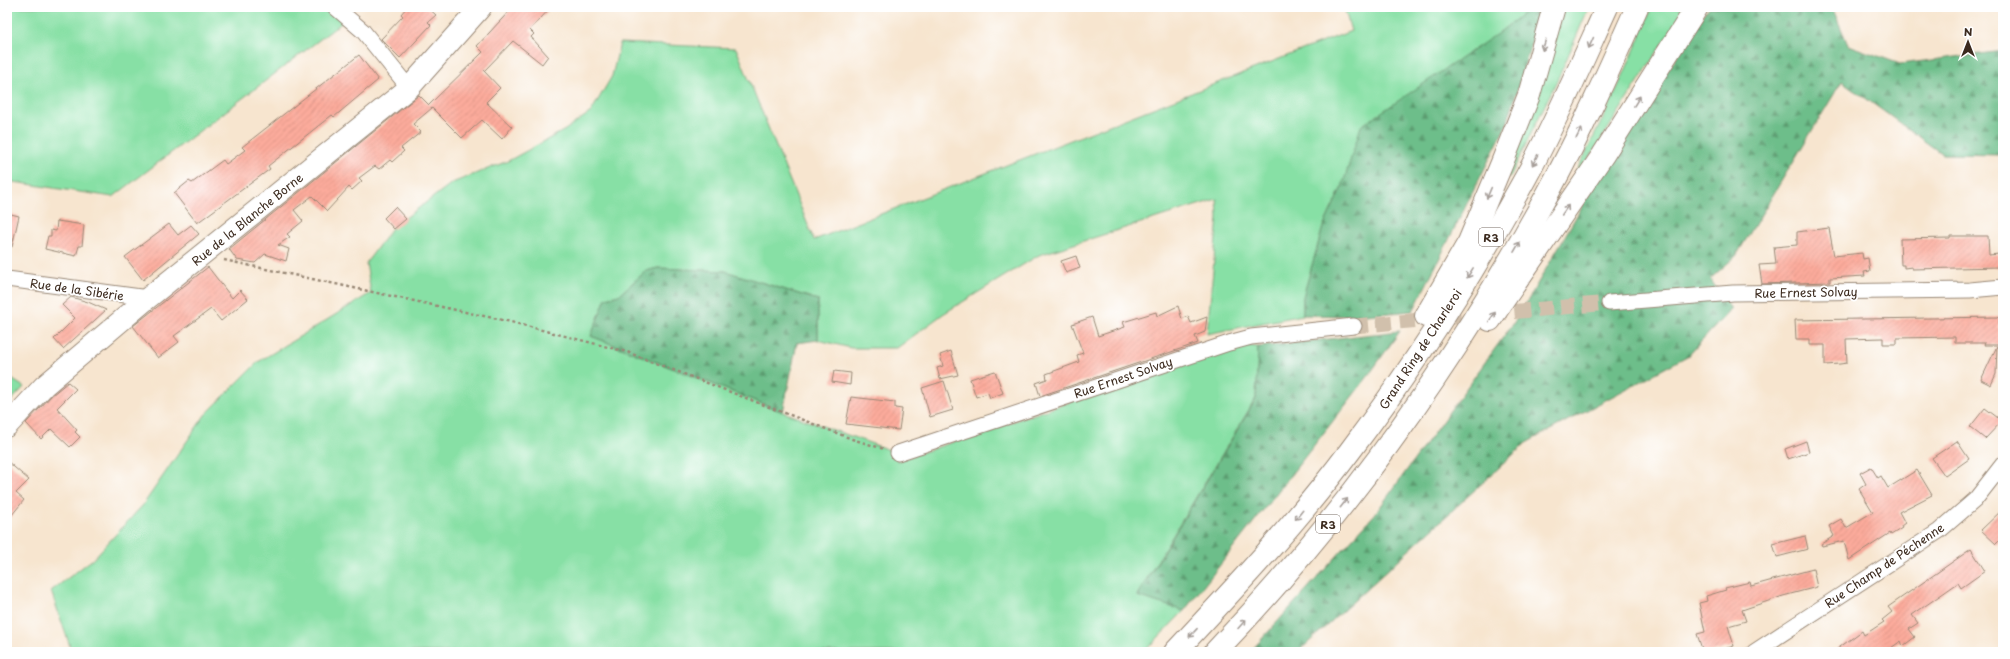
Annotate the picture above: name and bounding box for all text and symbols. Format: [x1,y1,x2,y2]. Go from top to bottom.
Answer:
north arrow [1948,22,1988,62]
text: N [1964,23,1973,40]
one-way arrow [1587,36,1594,48]
one-way arrow [1540,38,1547,51]
one-way arrow [1633,96,1641,107]
one-way arrow [1576,127,1583,139]
one-way arrow [1530,153,1538,165]
street label: Rue de la Blanche Borne [187,168,307,270]
one-way arrow [1485,186,1493,198]
one-way arrow [1561,205,1569,216]
road number: R3 [1479,228,1503,246]
one-way arrow [1514,241,1522,253]
one-way arrow [1466,267,1475,278]
street label: Rue de la Sibérie [29,274,125,304]
street label: Rue Ernest Solvay [1754,282,1858,302]
street label: Grand Ring de Charleroi [1374,285,1466,413]
one-way arrow [1488,312,1496,323]
street label: Rue Ernest Solvay [1071,352,1175,402]
one-way arrow [1340,498,1348,509]
one-way arrow [1294,510,1303,520]
road number: R3 [1316,515,1340,533]
street label: Rue Champ de Péchenne [1821,518,1948,612]
one-way arrow [1237,619,1246,629]
one-way arrow [1189,627,1198,637]

